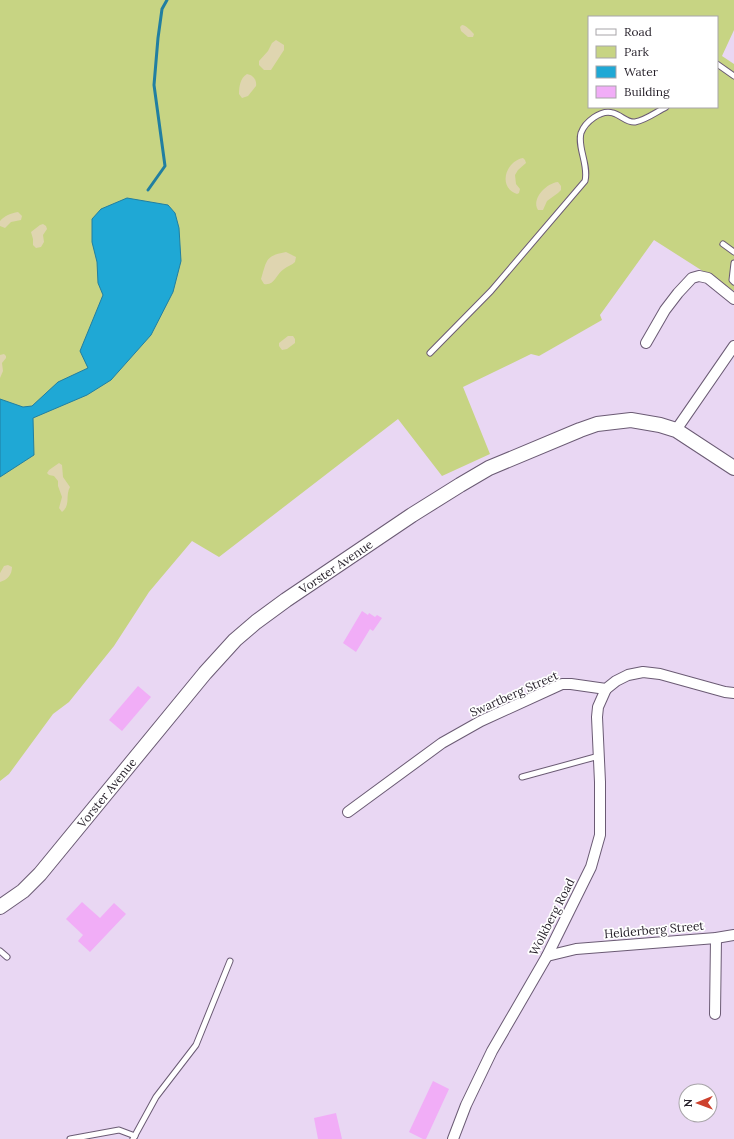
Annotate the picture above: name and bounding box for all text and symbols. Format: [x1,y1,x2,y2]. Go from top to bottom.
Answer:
legend [588,16,718,108]
text: Road [624,24,652,39]
text: Park [624,44,650,59]
text: Water [624,64,659,79]
text: Building [624,84,670,99]
street label: Vorster Avenue [295,536,376,597]
street label: Swartberg Street [467,667,560,720]
street label: Vorster Avenue [73,754,140,831]
street label: Wolkberg Road [526,876,577,958]
street label: Helderberg Street [603,918,705,941]
north arrow [678,1083,718,1123]
text: N [681,1098,695,1108]

